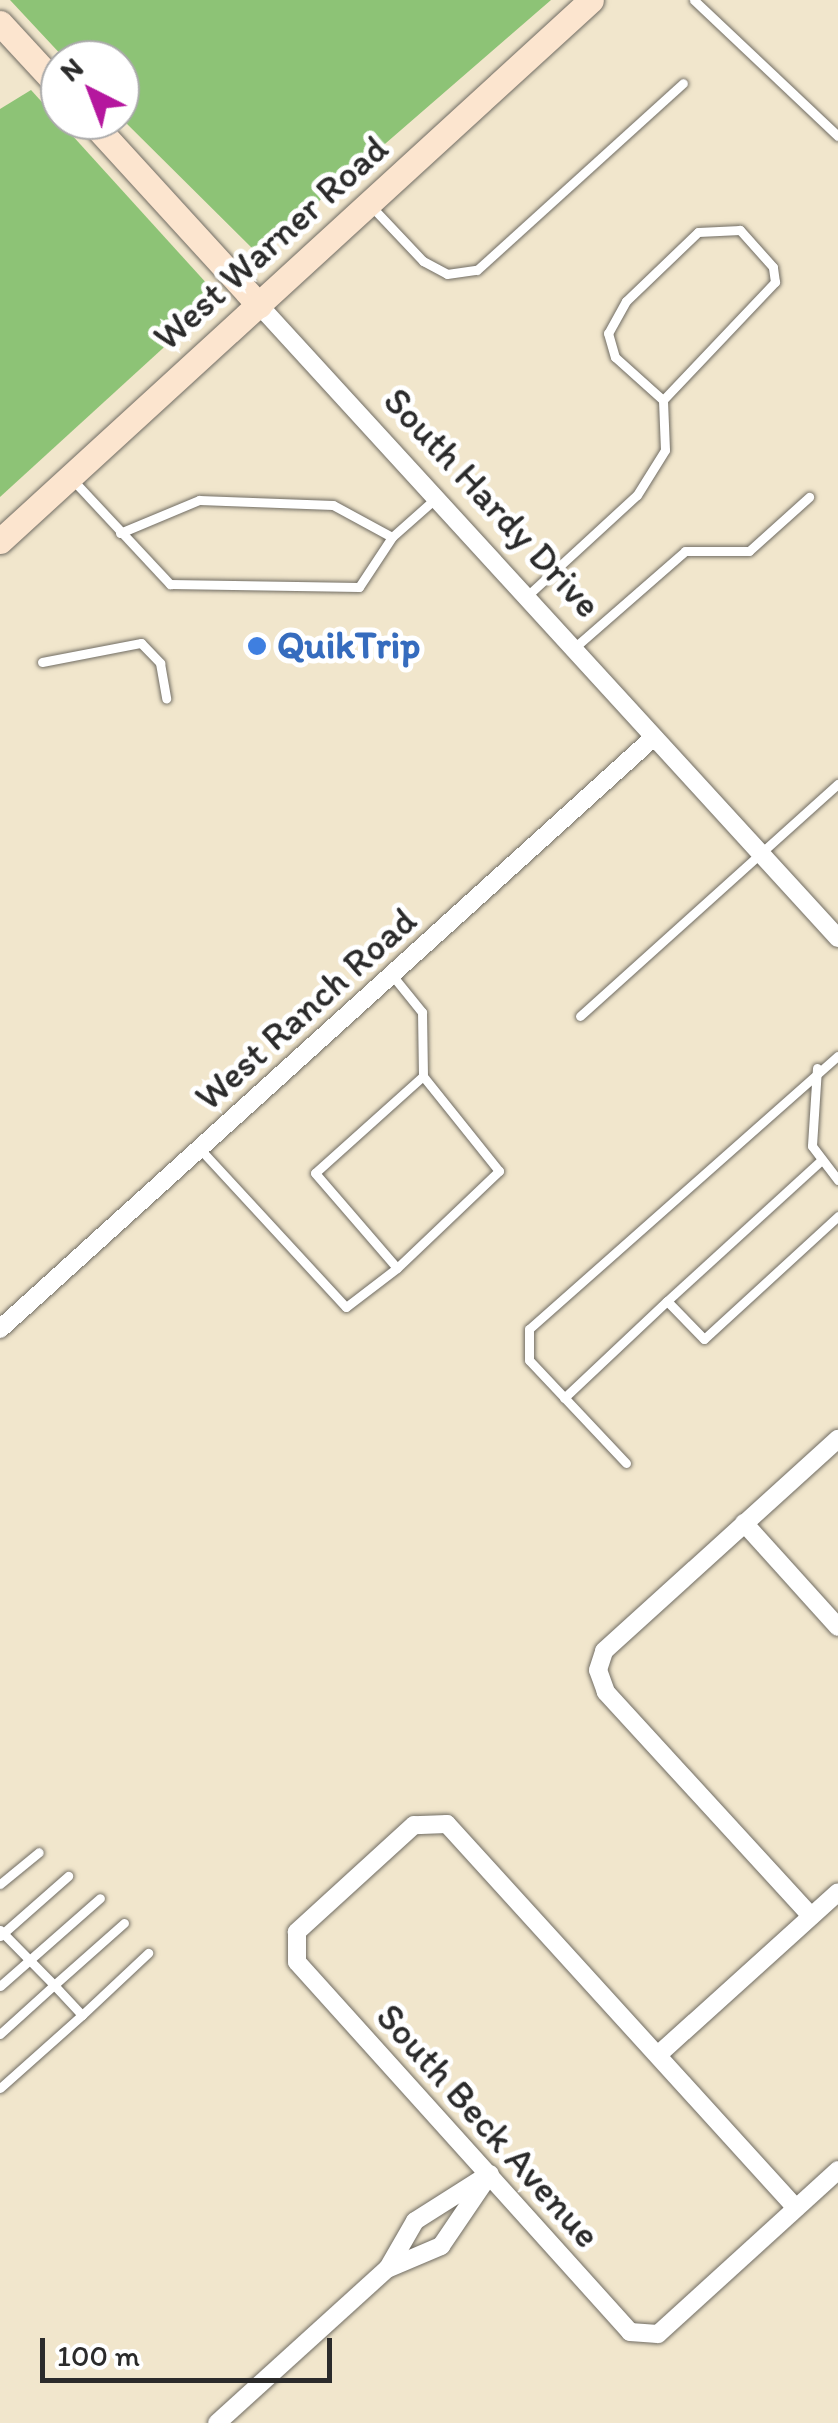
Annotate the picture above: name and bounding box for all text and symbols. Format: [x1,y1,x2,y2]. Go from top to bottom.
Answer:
north arrow [40,40,140,140]
text: N [53,50,90,88]
street label: West Warner Road [145,126,397,360]
street label: South Hardy Drive [374,379,610,627]
place label: QuikTrip [277,623,420,669]
marker: QuikTrip [246,635,268,657]
street label: West Ranch Road [186,898,426,1120]
street label: South Beck Avenue [367,1995,609,2257]
scale bar [45,2318,338,2380]
text: 100 m [57,2337,140,2374]

